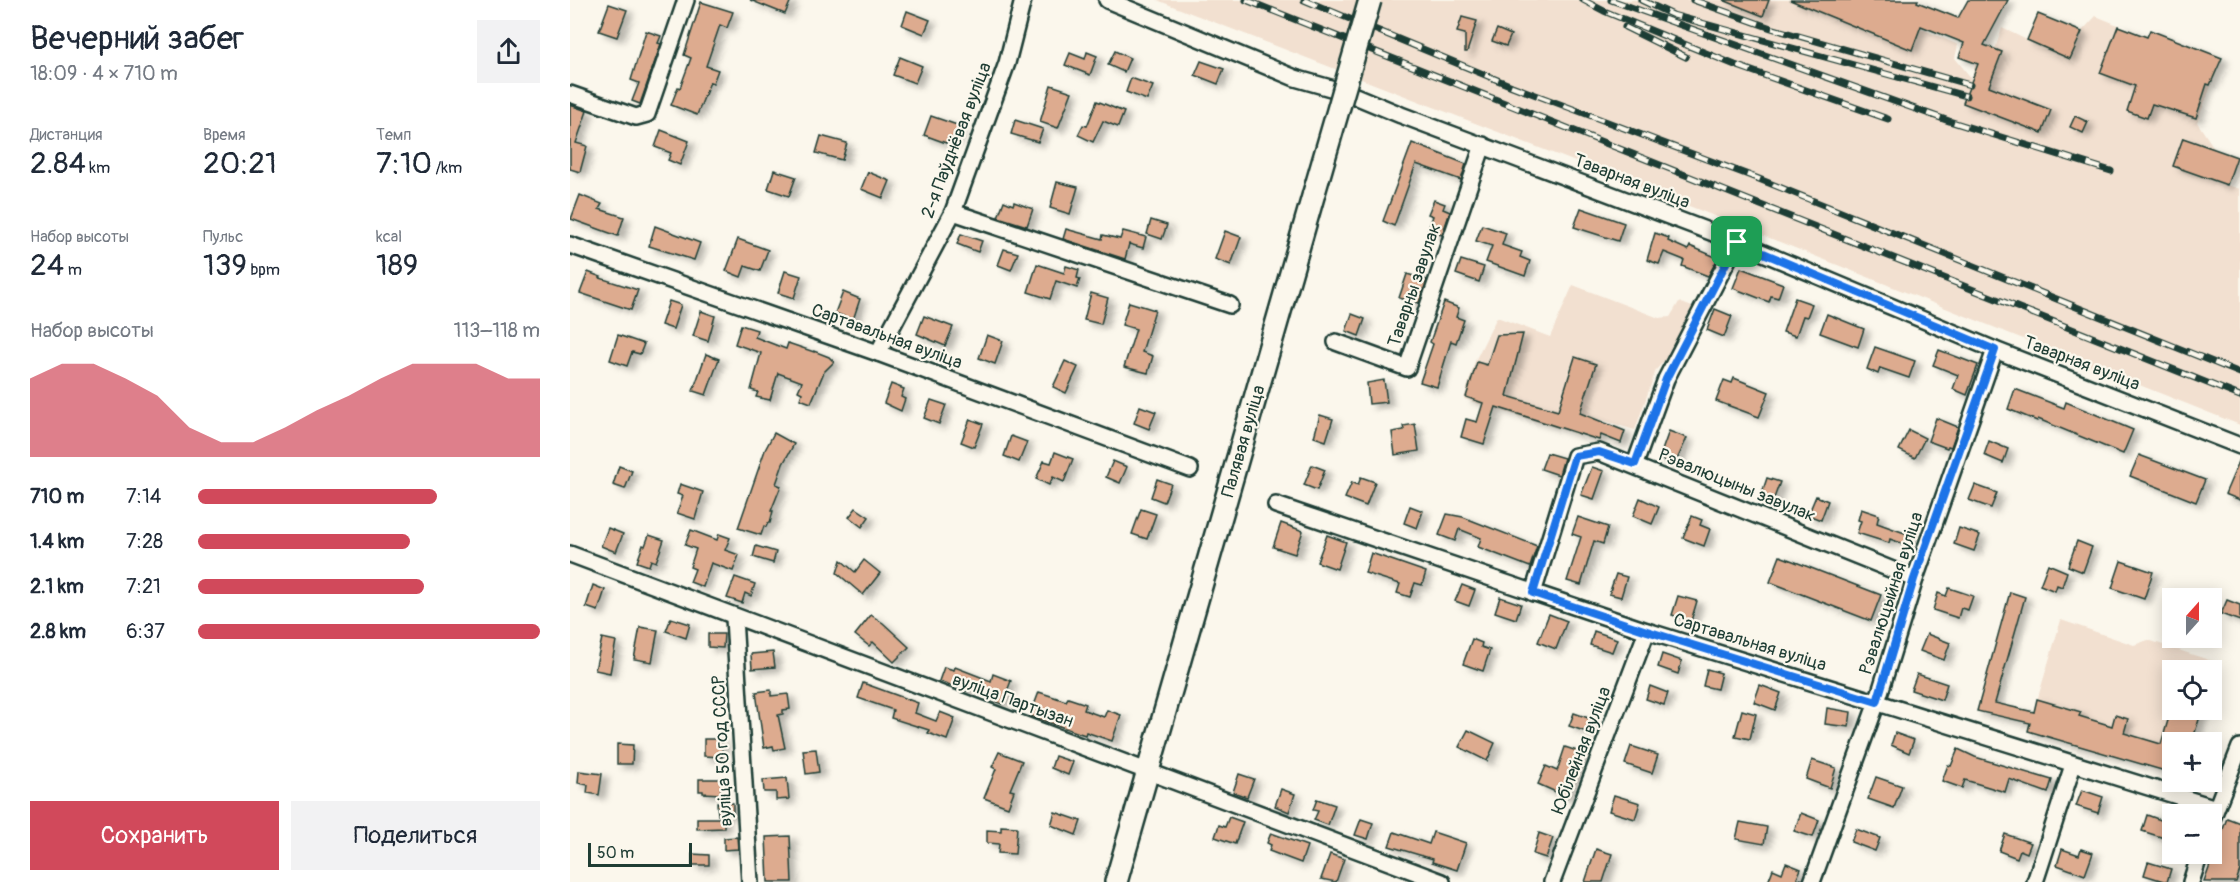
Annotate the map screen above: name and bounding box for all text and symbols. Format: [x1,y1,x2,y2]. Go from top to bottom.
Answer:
text: Вечерний забег [30,18,244,59]
button: share [477,20,540,83]
street label: 2-я Паўднёвая вуліца [916,59,997,221]
text: 18:09 · 4 × 710 m [30,61,178,86]
text: Дистанция [30,125,103,145]
text: Время [203,125,246,145]
text: Темп [376,125,411,145]
text: 2.84 [30,145,86,182]
text: 20:21 [203,145,277,182]
text: 7:10 [376,145,432,182]
street label: Таварная вуліца [1570,149,1693,214]
text: km [86,158,110,178]
text: /km [432,158,462,178]
pin [1711,216,1762,267]
street label: Таварны завулак [1383,220,1446,350]
icon: arrive [1720,225,1753,258]
text: Набор высоты [30,227,129,247]
text: Пульс [203,227,243,247]
text: kcal [376,227,402,247]
text: 24 [30,247,64,284]
text: 139 [203,247,247,284]
text: 189 [376,247,418,284]
text: m [64,260,82,280]
text: bpm [247,260,280,280]
street label: Сартавальная вуліца [808,298,965,374]
text: Набор высоты [30,318,154,343]
text: 113–118 m [454,318,540,343]
street label: Таварная вуліца [2020,331,2143,396]
street label: Палявая вуліца [1216,382,1270,500]
street label: Рэвалюцыны завулак [1655,443,1819,527]
text: 710 m [30,484,84,509]
text: 7:14 [126,484,161,509]
street label: Рэвалюцыйная вуліца [1854,509,1929,677]
text: 1.4 km [30,529,84,554]
text: 7:28 [126,529,163,554]
text: 2.1 km [30,574,84,599]
text: 7:21 [126,574,161,599]
north arrow [2162,588,2222,648]
map controls [2162,588,2222,864]
street label: Сартавальная вуліца [1671,608,1829,677]
text: 2.8 km [30,619,86,644]
text: 6:37 [126,619,165,644]
button: locate [2162,660,2222,720]
street label: вуліца Партызан [949,668,1076,733]
street label: вуліца 50 год СССР [707,675,738,827]
street label: Юбілейная вуліца [1547,683,1616,817]
button: + [2162,732,2222,792]
button: Сохранить [30,801,279,870]
button: Поделиться [291,801,540,870]
button: − [2162,804,2222,864]
scale bar [588,840,692,868]
text: 50 m [597,843,634,863]

